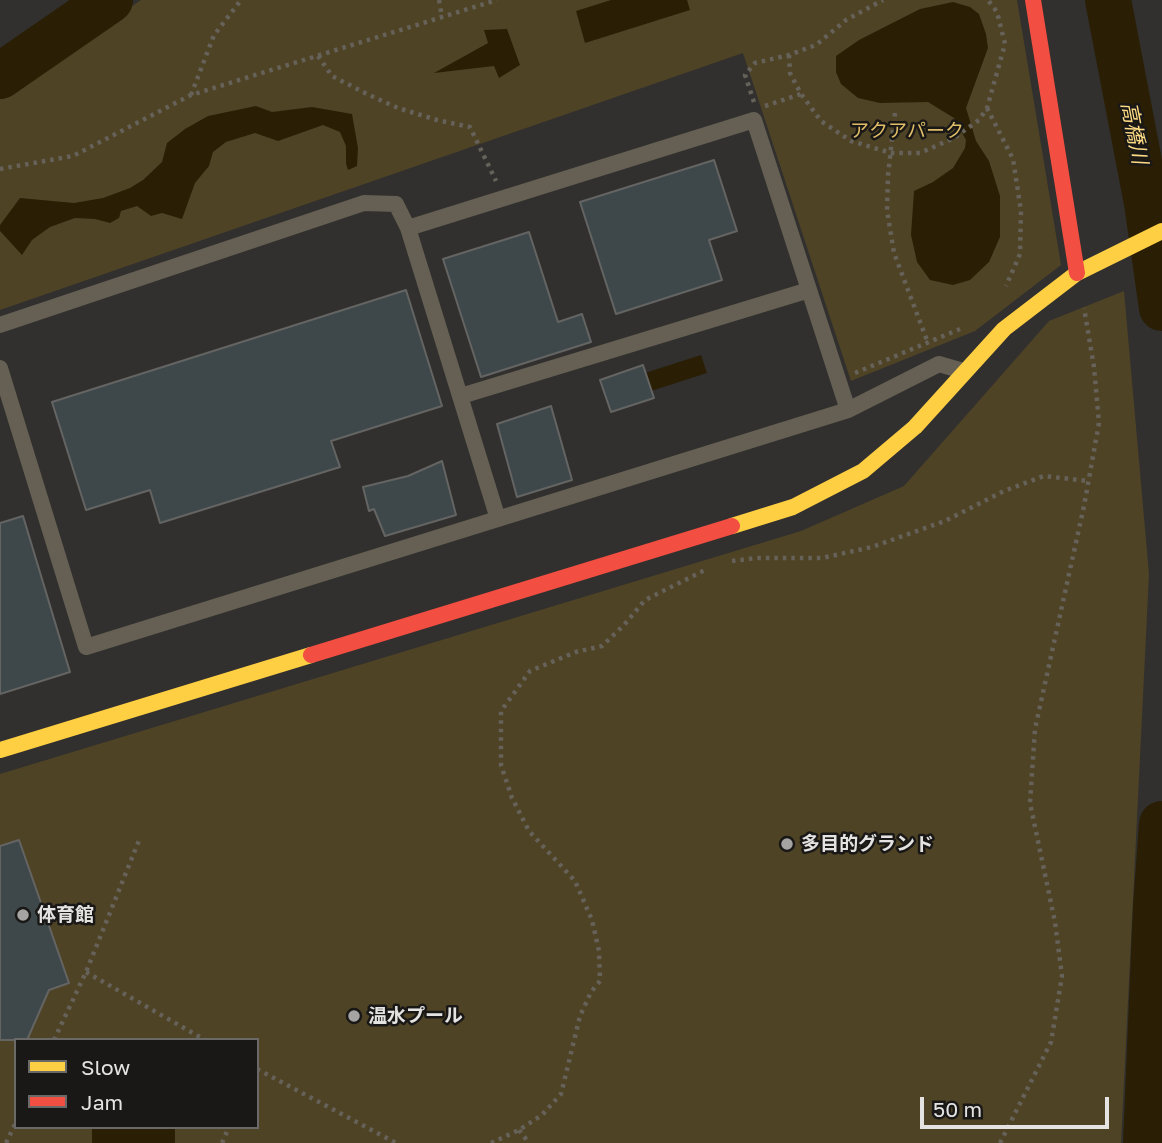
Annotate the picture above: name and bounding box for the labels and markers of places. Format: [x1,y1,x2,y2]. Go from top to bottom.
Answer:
place label: 多目的グランド [801,833,934,855]
marker: 多目的グランド [779,836,795,852]
place label: 体育館 [37,904,94,926]
marker: 体育館 [15,907,31,923]
place label: 温水プール [368,1005,463,1027]
marker: 温水プール [346,1008,362,1024]

